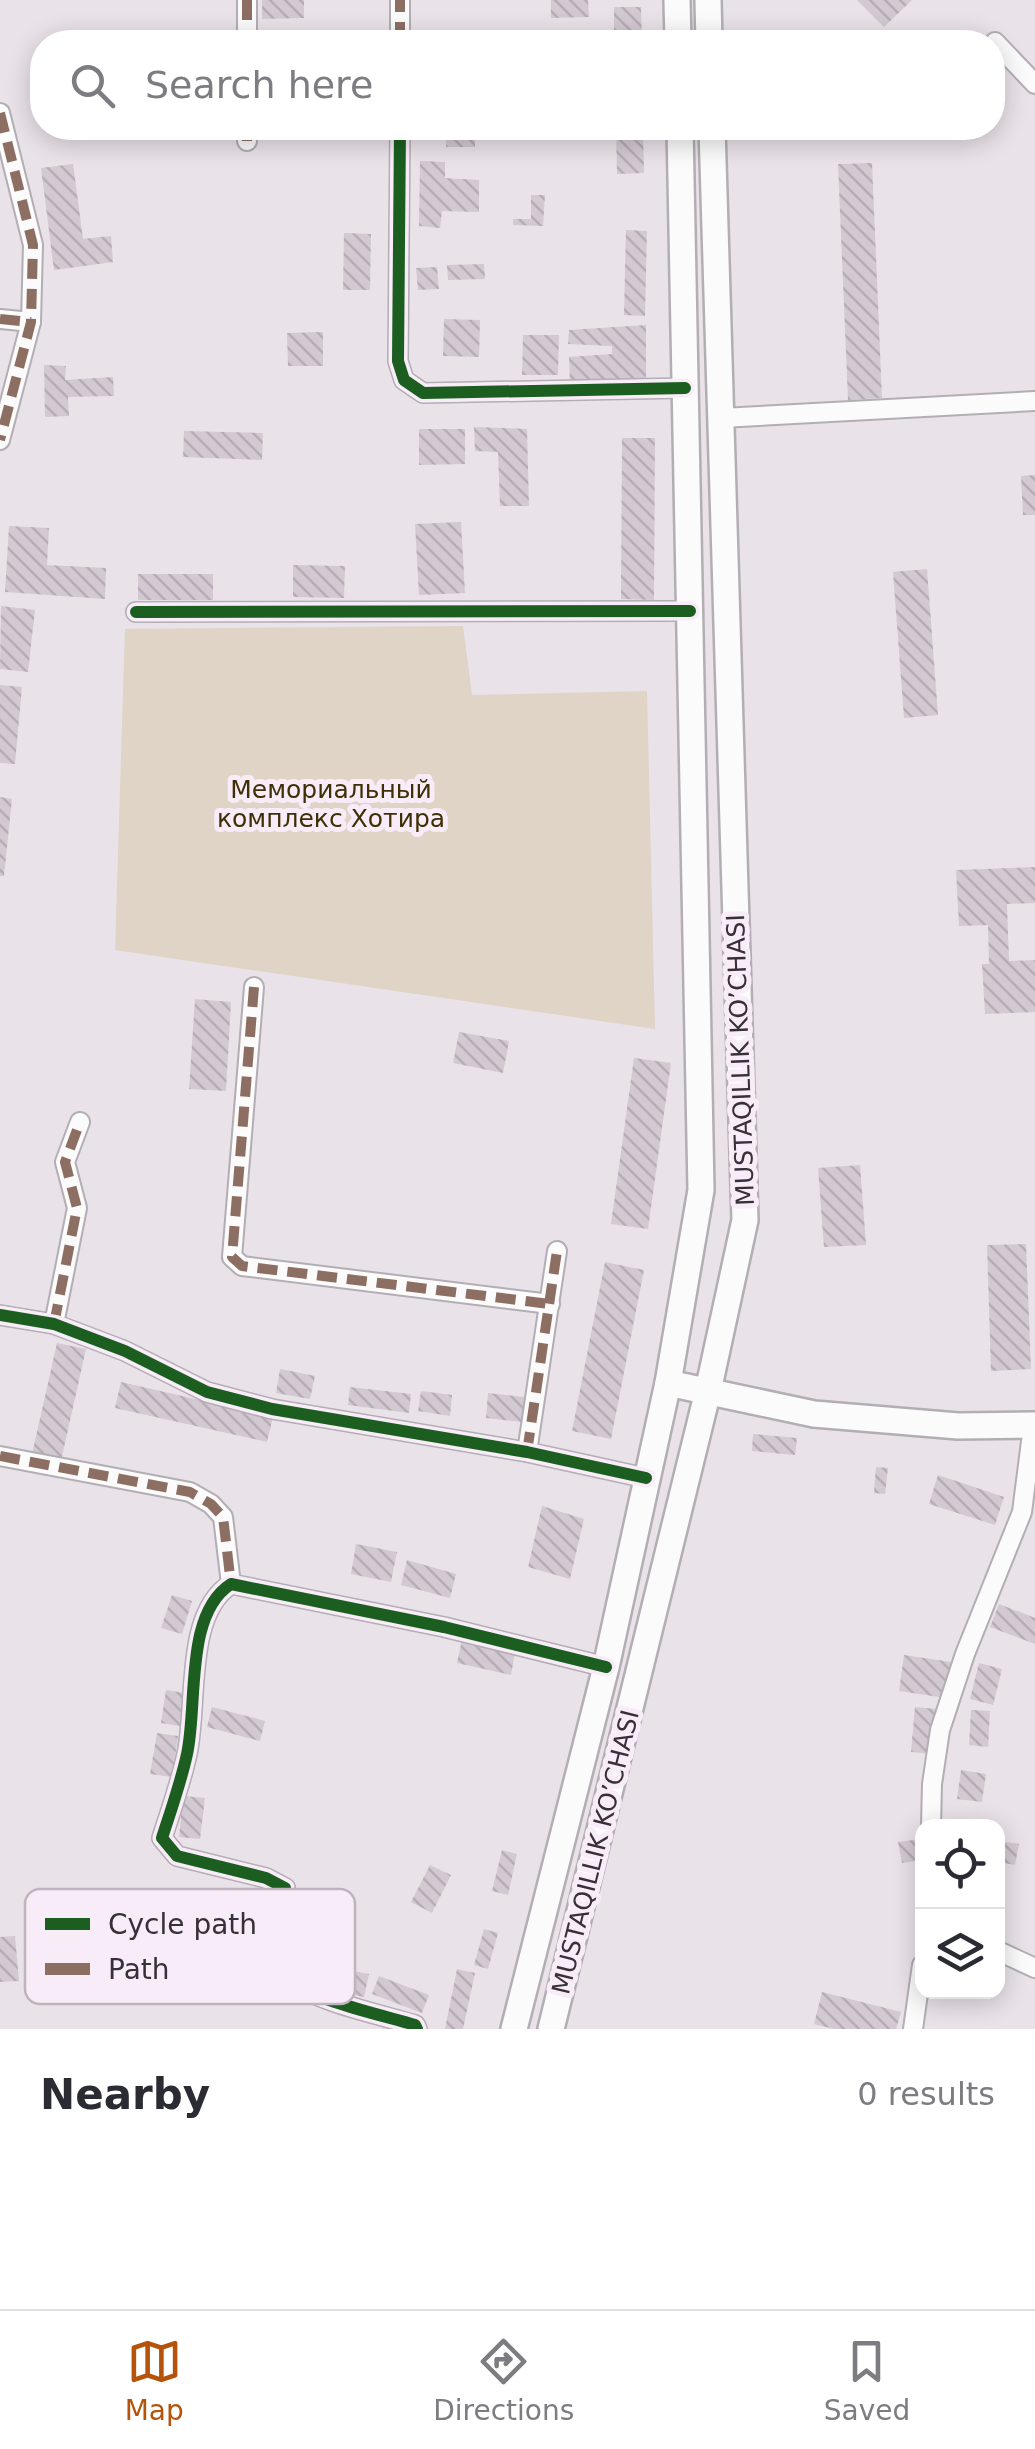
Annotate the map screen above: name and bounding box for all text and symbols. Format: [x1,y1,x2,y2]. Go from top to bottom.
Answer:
search box [30,30,1005,140]
icon: search [65,58,120,113]
text: Search here [145,63,373,107]
park label: Мемориальный комплекс Хотира [217,775,445,833]
street label: MUSTAQILLIK KO’CHASI [721,914,760,1206]
street label: MUSTAQILLIK KO’CHASI [546,1707,645,1997]
map controls [915,1819,1005,1999]
button: locate [915,1819,1005,1909]
legend [25,1889,355,2004]
text: Cycle path [108,1908,257,1941]
button: layers [915,1909,1005,1999]
text: Path [108,1953,170,1986]
text: Nearby [40,2070,210,2119]
text: 0 results [857,2075,995,2113]
tab: Map [125,2334,184,2427]
tab: Directions [433,2334,574,2427]
tab: Saved [824,2334,910,2427]

